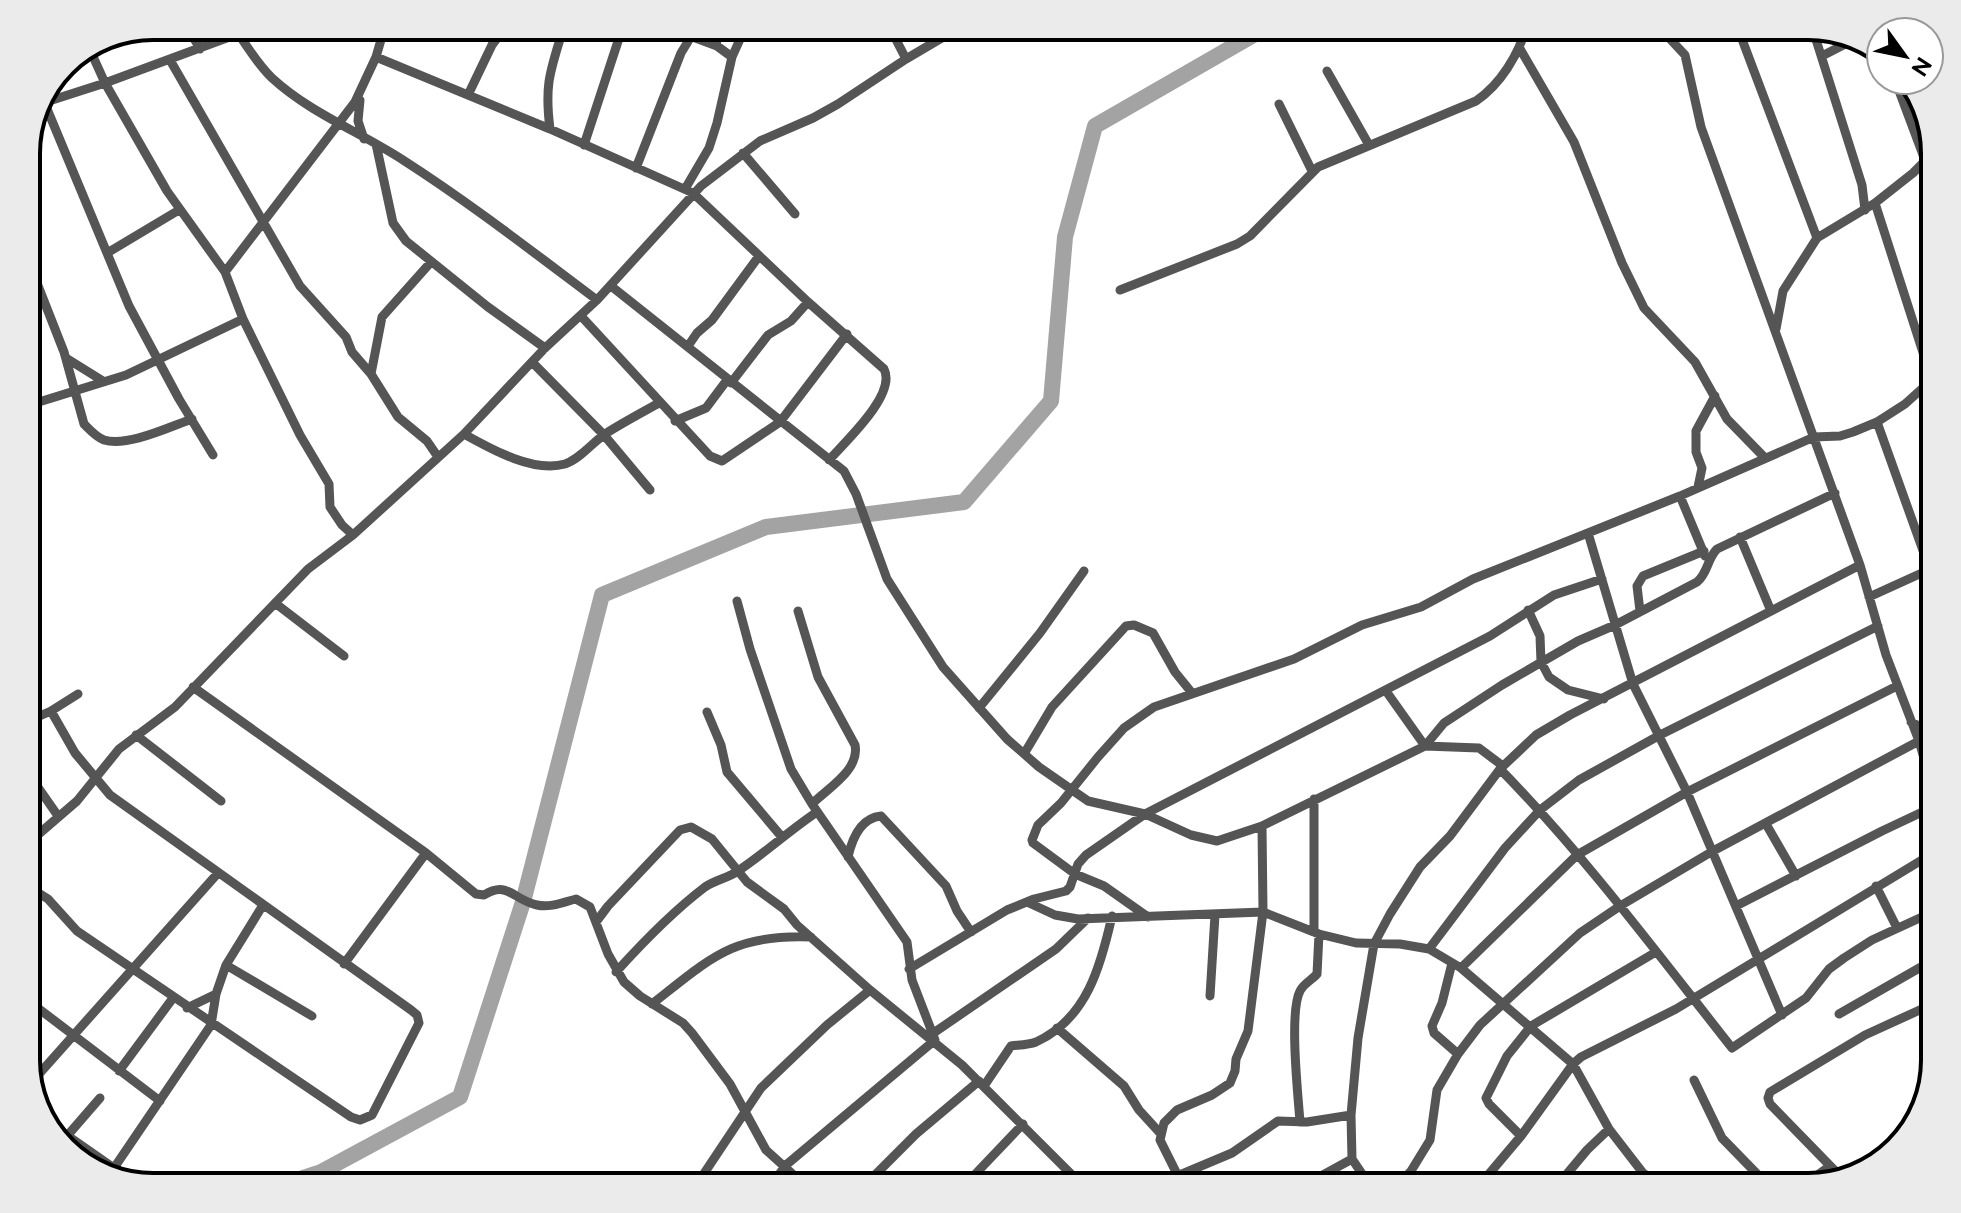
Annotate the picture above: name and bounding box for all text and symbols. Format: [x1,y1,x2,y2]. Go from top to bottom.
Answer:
north arrow [1865,16,1945,96]
text: N [1906,53,1937,81]

